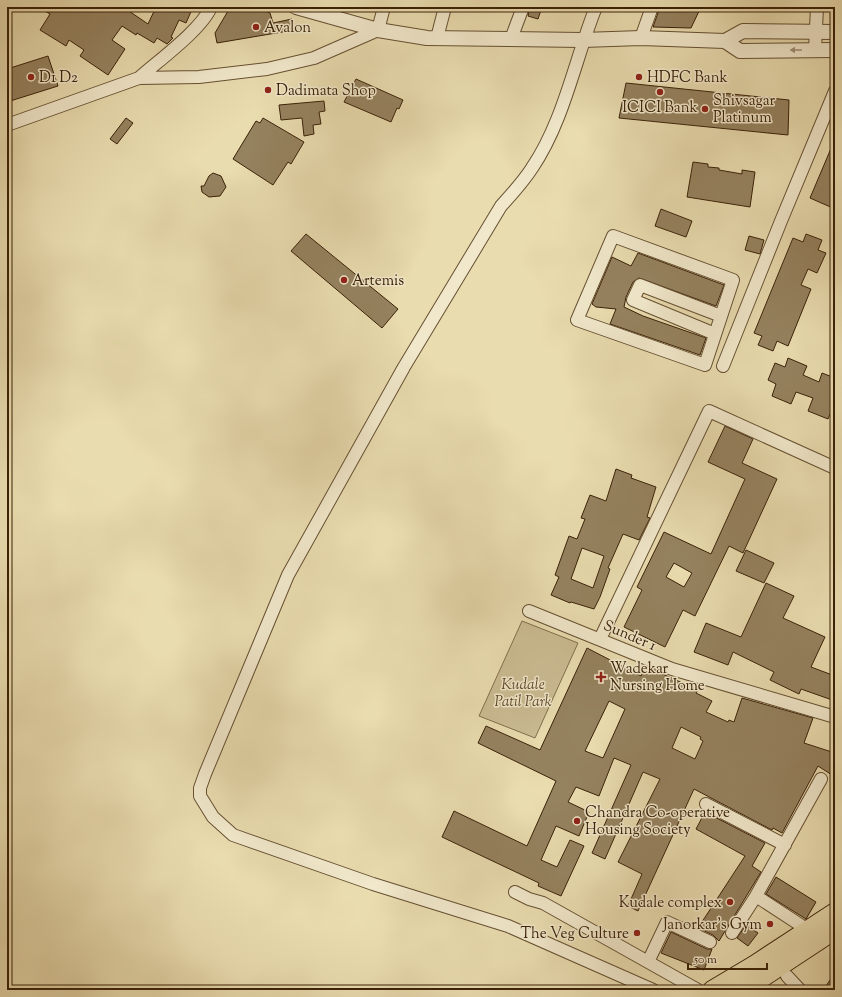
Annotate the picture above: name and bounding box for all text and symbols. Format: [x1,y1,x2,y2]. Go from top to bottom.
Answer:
place label: Avalon [264,18,311,39]
marker: Avalon [251,22,261,32]
one-way arrow [789,47,802,53]
place label: D1 D2 [39,68,78,89]
place label: HDFC Bank [647,68,728,89]
marker: D1 D2 [26,72,36,82]
marker: HDFC Bank [634,72,644,82]
place label: Dadimata Shop [276,81,376,102]
marker: Dadimata Shop [263,85,273,95]
marker: ICICI Bank [655,87,665,97]
place label: Shivsagar Platinum [713,91,775,129]
place label: ICICI Bank [622,98,698,119]
marker: Shivsagar Platinum [700,104,710,114]
place label: Artemis [352,271,404,292]
marker: Artemis [339,275,349,285]
street label: Sunder 1 [600,616,659,657]
place label: Wadekar Nursing Home [610,659,705,697]
marker: Wadekar Nursing Home [595,671,607,683]
park label: Kudale Patil Park [495,675,552,713]
place label: Chandra Co-operative Housing Society [585,803,730,841]
marker: Chandra Co-operative Housing Society [572,816,582,826]
place label: Kudale complex [619,893,722,914]
marker: Kudale complex [725,897,735,907]
place label: Janorkar's Gym [662,915,763,936]
marker: Janorkar's Gym [765,919,775,929]
place label: The Veg Culture [521,924,629,945]
marker: The Veg Culture [632,928,642,938]
scale bar [688,945,767,971]
text: 50 m [693,951,717,969]

